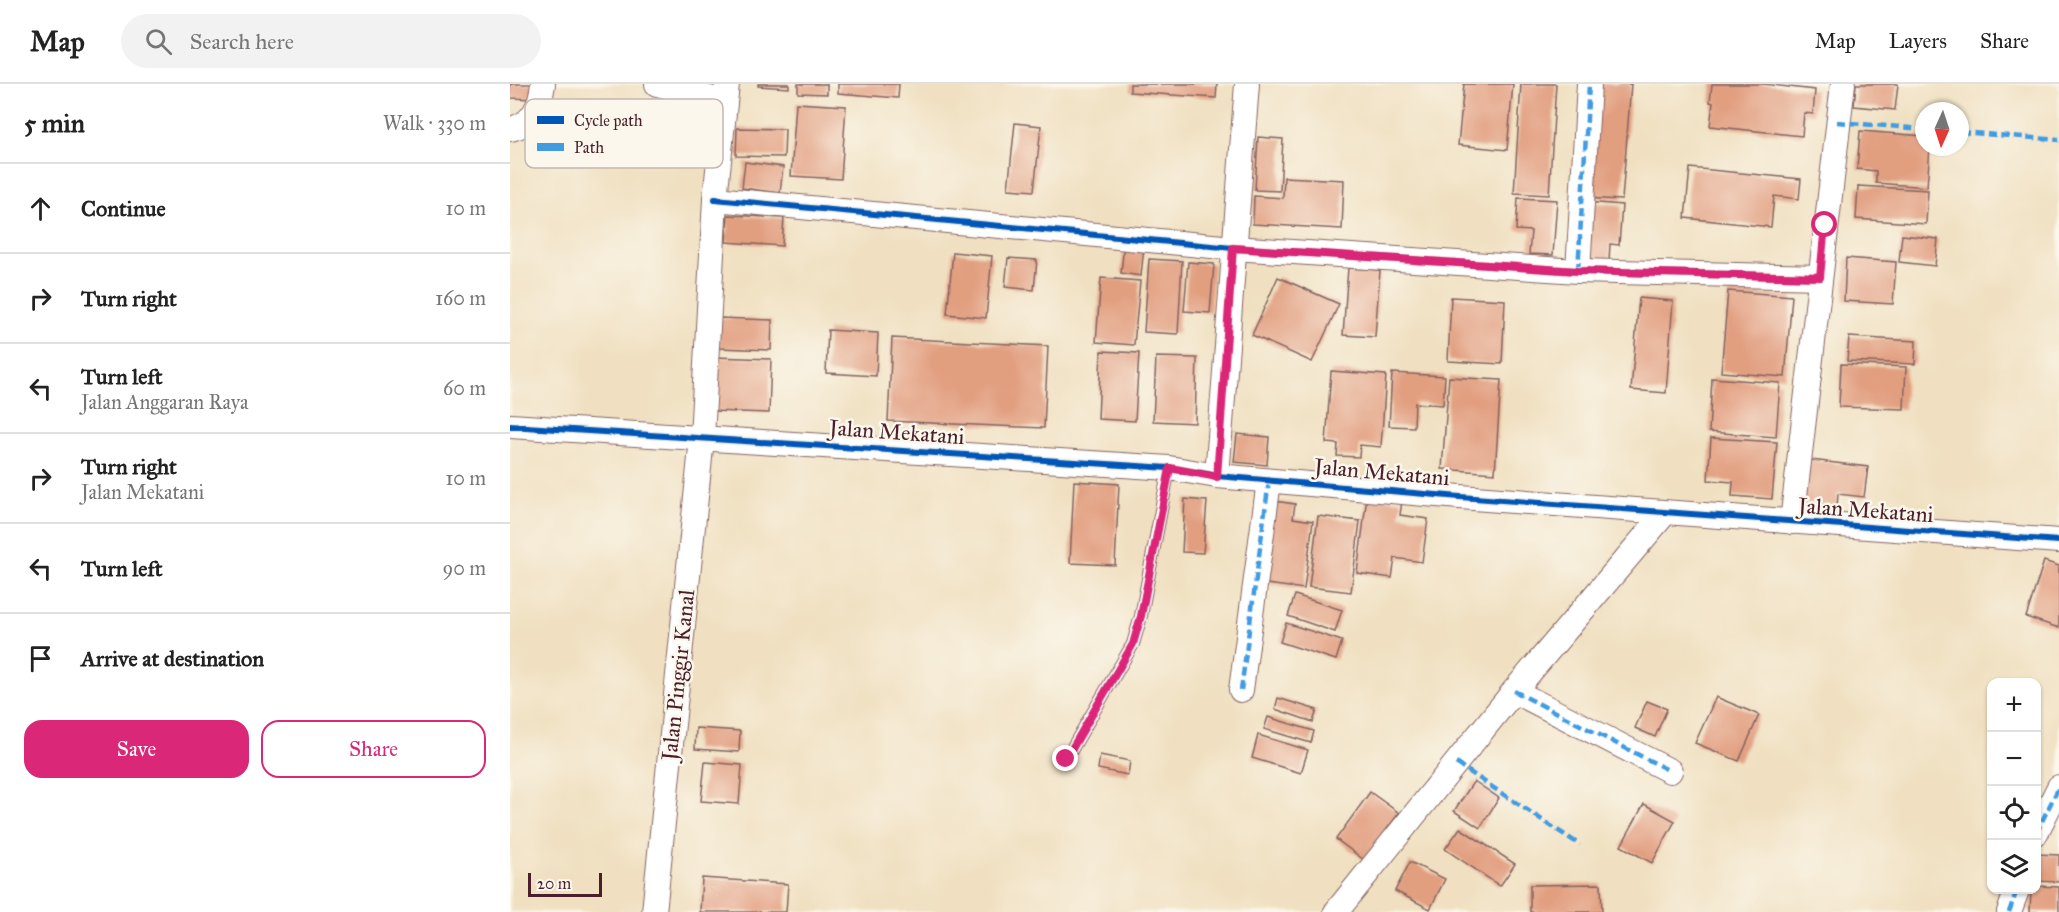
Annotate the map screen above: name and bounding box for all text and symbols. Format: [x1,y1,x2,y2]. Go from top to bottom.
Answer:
search box [121,14,541,68]
text: Map [30,24,85,59]
icon: search [142,25,175,58]
text: Search here [190,28,294,55]
text: Map [1815,28,1856,54]
text: Layers [1889,28,1947,54]
text: Share [1980,28,2029,54]
legend [525,99,723,168]
north arrow [1915,102,1969,156]
text: 5 min [24,107,85,139]
text: Walk · 330 m [383,111,486,135]
text: Cycle path [574,111,643,130]
text: Path [574,138,604,157]
icon: ahead [24,192,57,225]
text: Continue [81,195,166,222]
text: 10 m [445,196,486,220]
route start [1811,211,1837,237]
icon: right [24,282,57,315]
text: Turn right [81,285,177,312]
text: 160 m [435,286,486,310]
text: Turn left [81,363,163,390]
icon: left [24,372,57,405]
text: 60 m [443,376,486,400]
text: Jalan Anggaran Raya [81,390,249,414]
street label: Jalan Mekatani [826,414,966,450]
street label: Jalan Mekatani [1311,452,1451,491]
text: Turn right [81,453,177,480]
icon: right [24,462,57,495]
text: 10 m [445,466,486,490]
text: Jalan Mekatani [81,480,204,504]
street label: Jalan Mekatani [1795,492,1935,528]
icon: left [24,552,57,585]
text: Turn left [81,555,163,582]
text: 90 m [443,556,486,580]
street label: Jalan Pinggir Kanal [655,588,700,764]
icon: arrive [24,642,57,675]
text: Arrive at destination [81,645,264,672]
map controls [1987,678,2041,894]
button: + [1987,678,2041,732]
button: Save [24,720,249,778]
button: Share [261,720,486,778]
button: − [1987,732,2041,786]
route end [1052,745,1078,771]
button: locate [1987,786,2041,840]
button: layers [1987,840,2041,894]
scale bar [528,870,602,898]
text: 20 m [537,874,571,893]

